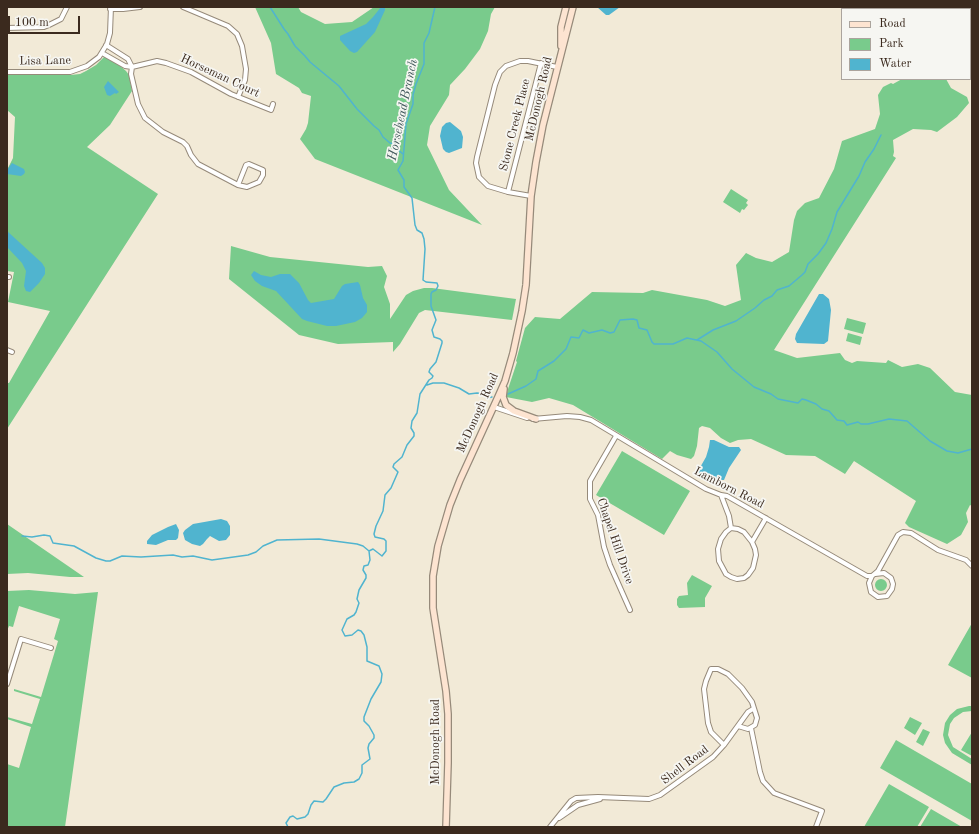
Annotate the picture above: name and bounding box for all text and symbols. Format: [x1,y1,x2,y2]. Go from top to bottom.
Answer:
scale bar [10,8,82,34]
legend [841,8,971,80]
text: 100 m [15,17,49,29]
text: Road [879,18,906,30]
text: Park [879,38,904,50]
street label: Horseman Court [178,51,262,101]
street label: Lisa Lane [19,53,71,69]
street label: McDonogh Road [522,55,556,143]
water label: Horsehead Branch [385,58,421,162]
text: Water [879,58,911,70]
street label: Stone Creek Place [497,77,533,173]
street label: McDonogh Road [454,371,502,455]
street label: Lamborn Road [691,464,767,512]
street label: Chapel Hill Drive [594,496,636,586]
street label: McDonogh Road [429,699,443,785]
street label: Shell Road [658,742,712,788]

